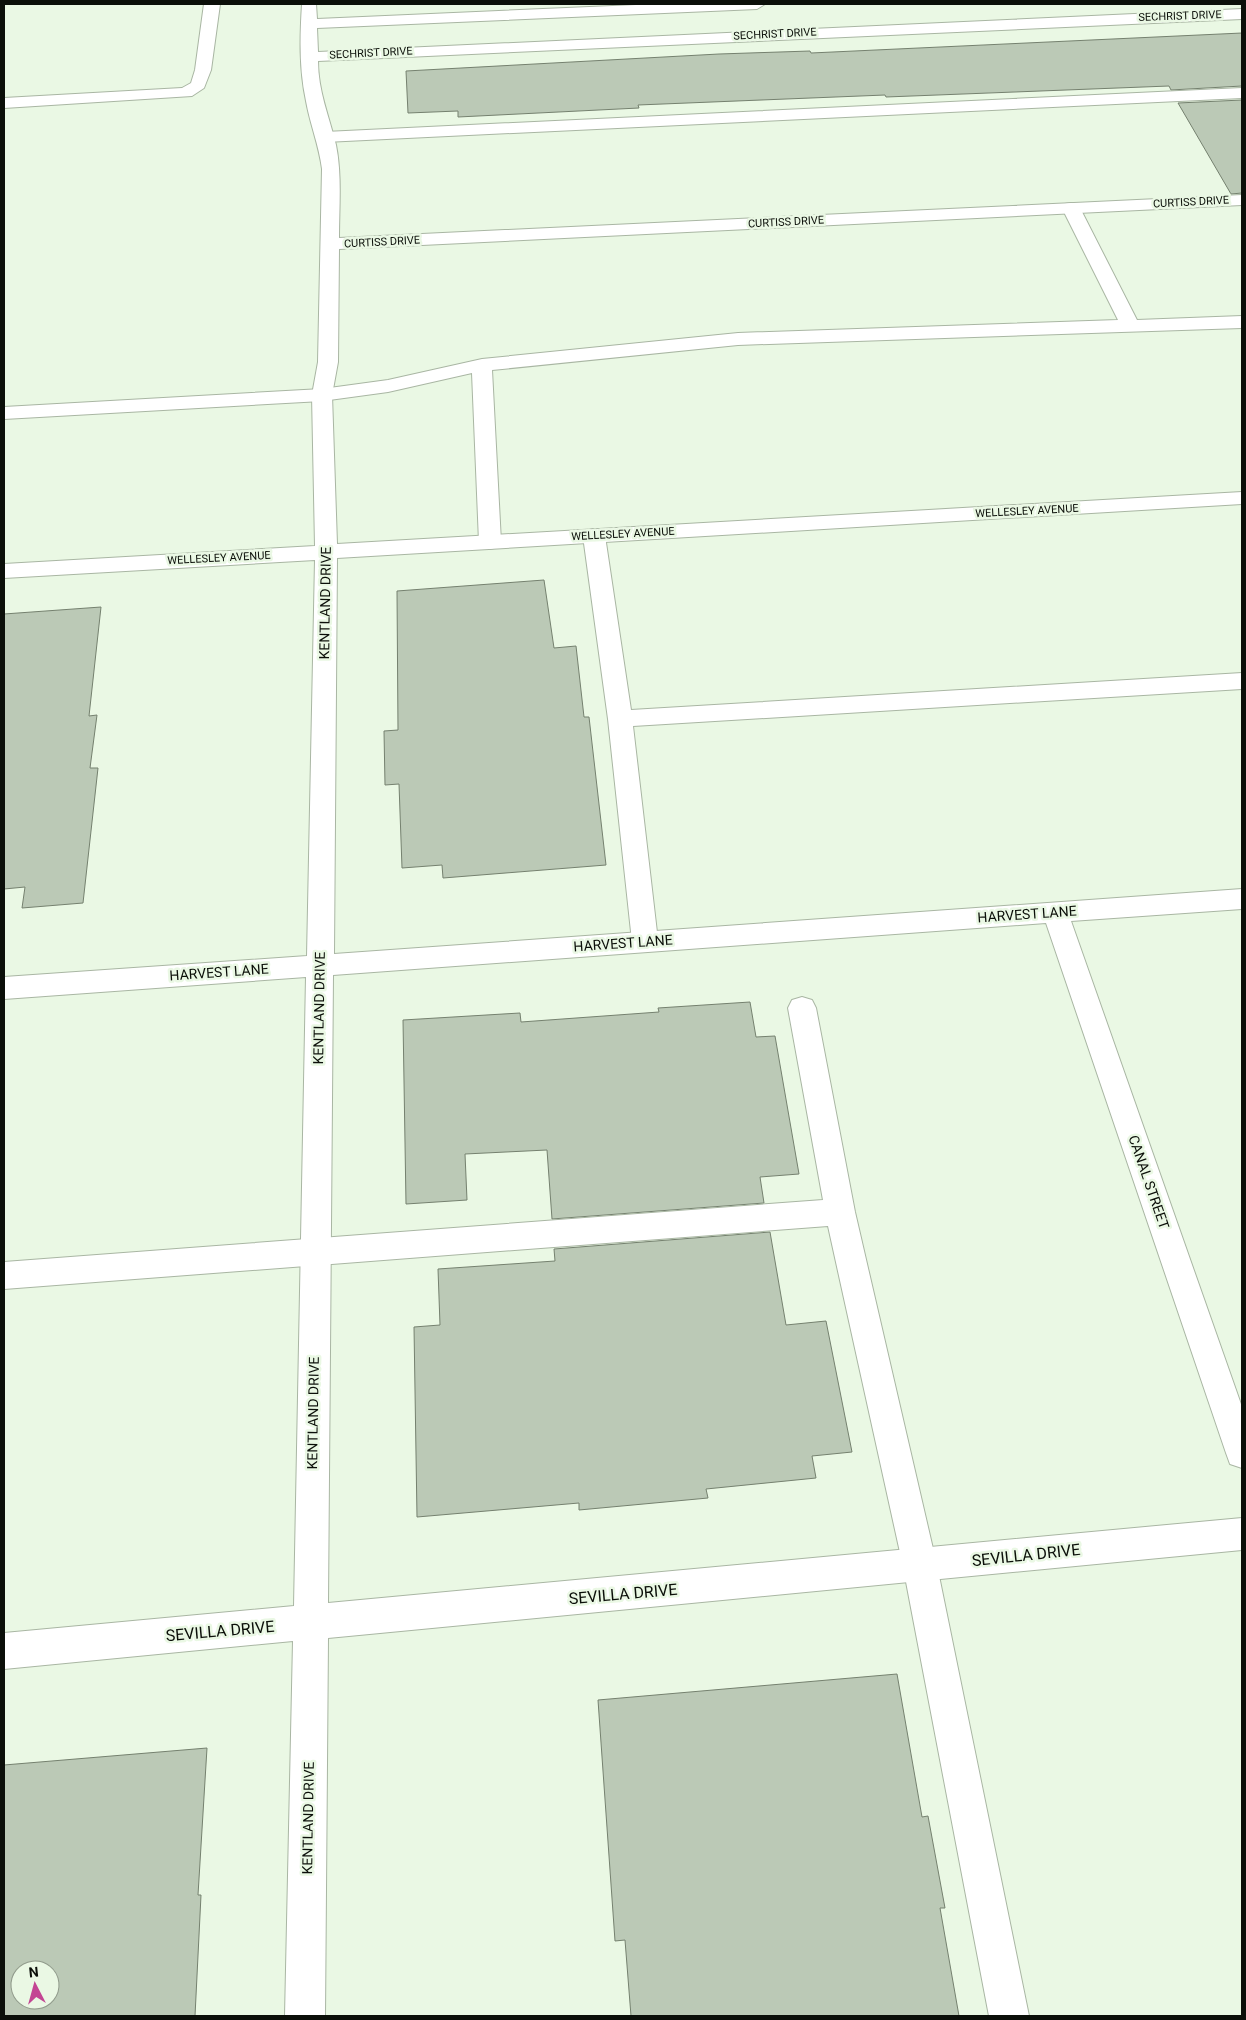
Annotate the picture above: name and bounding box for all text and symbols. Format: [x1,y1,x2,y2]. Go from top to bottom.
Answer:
street label: SECHRIST DRIVE [1138,8,1222,24]
street label: SECHRIST DRIVE [733,25,817,43]
street label: SECHRIST DRIVE [329,44,413,62]
street label: CURTISS DRIVE [1153,194,1229,210]
street label: CURTISS DRIVE [748,214,824,230]
street label: CURTISS DRIVE [344,234,420,250]
street label: WELLESLEY AVENUE [975,502,1079,520]
street label: WELLESLEY AVENUE [571,525,675,543]
street label: KENTLAND DRIVE [316,546,334,660]
street label: WELLESLEY AVENUE [167,549,271,567]
street label: HARVEST LANE [977,903,1077,925]
street label: HARVEST LANE [573,932,673,954]
street label: KENTLAND DRIVE [310,951,328,1065]
street label: HARVEST LANE [169,961,269,983]
street label: CANAL STREET [1125,1133,1173,1232]
street label: KENTLAND DRIVE [304,1356,322,1470]
street label: SEVILLA DRIVE [971,1540,1081,1570]
street label: SEVILLA DRIVE [568,1580,678,1608]
street label: SEVILLA DRIVE [165,1617,275,1645]
street label: KENTLAND DRIVE [299,1761,317,1875]
north arrow [10,1960,60,2010]
text: N [28,1964,39,1981]

